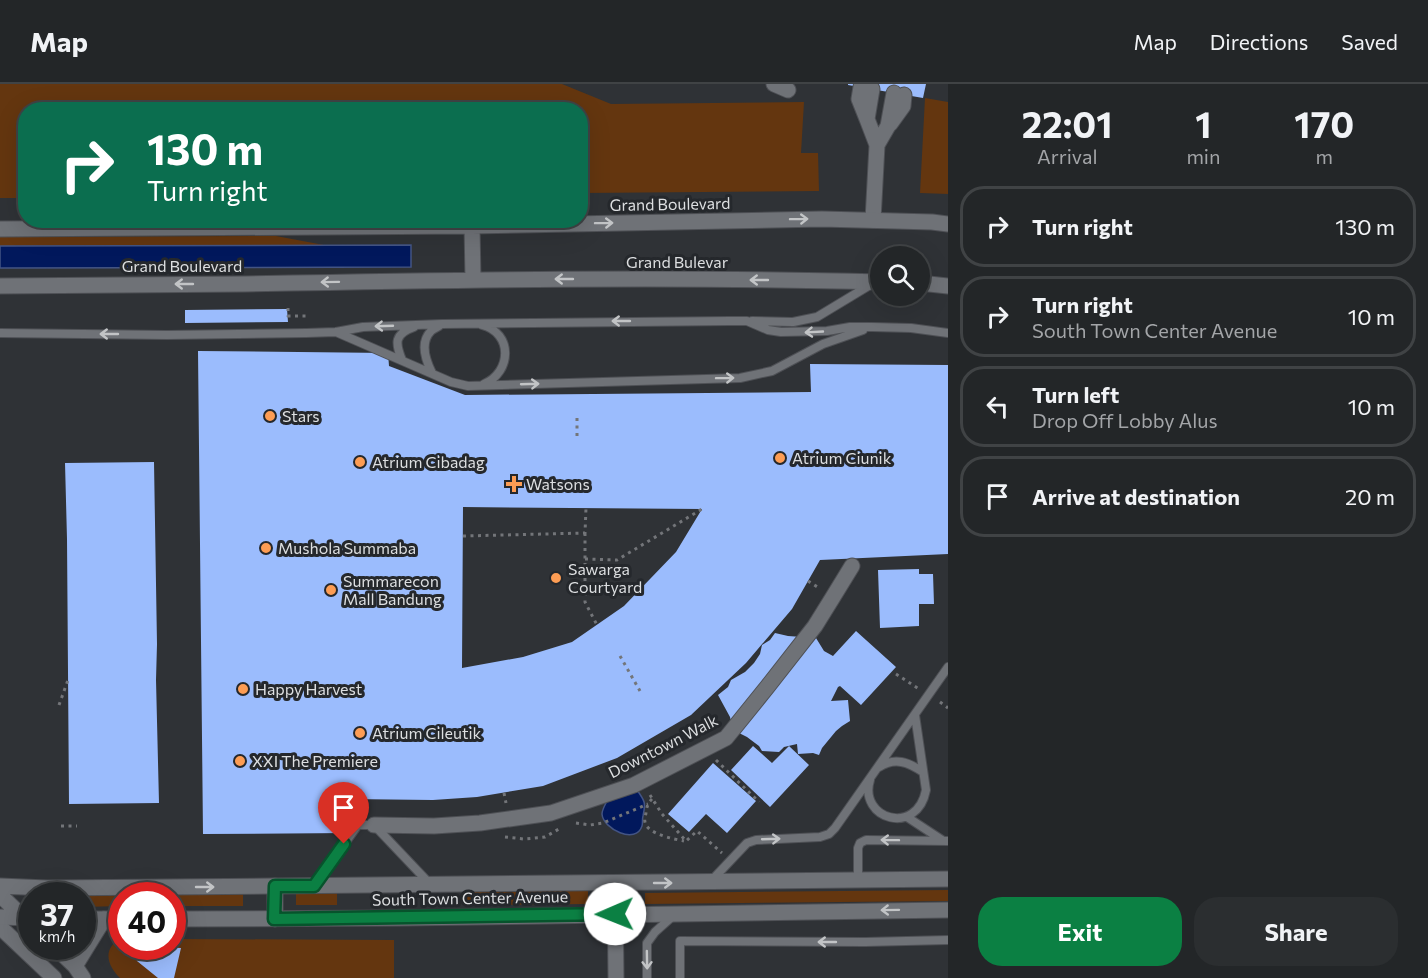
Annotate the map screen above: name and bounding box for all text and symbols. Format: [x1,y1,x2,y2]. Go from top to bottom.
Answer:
text: Map [30,24,88,58]
text: Map [1134,29,1177,54]
text: Directions [1210,29,1308,54]
text: Saved [1341,29,1398,54]
text: 22:01 [1022,101,1113,145]
text: 1 [1195,101,1212,145]
text: 170 [1294,101,1354,145]
text: 130 m [147,122,263,174]
icon: right [48,126,126,204]
text: Arrival [1037,144,1097,168]
text: min [1186,144,1220,168]
text: m [1316,144,1333,168]
text: Turn right [147,174,267,207]
street label: Grand Boulevard [609,193,730,214]
icon: right [981,210,1014,243]
one-way arrow [789,213,809,225]
text: Turn right [1032,213,1133,240]
text: 130 m [1335,213,1395,240]
one-way arrow [594,217,614,229]
map controls [870,246,930,306]
button: search [870,246,930,306]
street label: Grand Bulevar [626,252,729,271]
street label: Grand Boulevard [122,256,242,275]
one-way arrow [555,273,575,285]
one-way arrow [750,274,770,286]
one-way arrow [321,276,341,288]
one-way arrow [175,278,195,290]
text: Turn right [1032,291,1133,318]
icon: right [981,300,1014,333]
text: 10 m [1348,303,1395,330]
one-way arrow [612,316,632,327]
text: South Town Center Avenue [1032,318,1277,342]
one-way arrow [375,321,395,332]
one-way arrow [805,326,825,337]
one-way arrow [99,328,119,340]
one-way arrow [715,373,735,384]
one-way arrow [520,378,540,389]
text: Turn left [1032,381,1119,408]
icon: left [981,390,1014,423]
text: 10 m [1348,393,1395,420]
place label: Stars [282,406,320,425]
text: Drop Off Lobby Alus [1032,408,1218,432]
marker: Stars [263,409,277,423]
place label: Atrium Ciunik [792,448,892,467]
marker: Atrium Ciunik [773,451,787,465]
place label: Atrium Cibadag [372,452,485,471]
marker: Atrium Cibadag [353,455,367,469]
place label: Watsons [526,474,590,493]
marker: Watsons [507,477,521,491]
icon: arrive [981,480,1014,513]
text: Arrive at destination [1032,483,1240,510]
text: 20 m [1345,483,1395,510]
place label: Mushola Summaba [278,538,416,557]
marker: Mushola Summaba [259,541,273,555]
place label: Sawarga Courtyard [568,559,642,596]
place label: Summarecon Mall Bandung [343,571,442,608]
marker: Sawarga Courtyard [549,571,563,585]
marker: Summarecon Mall Bandung [324,583,338,597]
place label: Happy Harvest [255,679,363,698]
marker: Happy Harvest [236,682,250,696]
street label: Downtown Walk [605,710,721,781]
place label: Atrium Cileutik [372,723,482,742]
marker: Atrium Cileutik [353,726,367,740]
place label: XXI The Premiere [252,751,378,770]
marker: XXI The Premiere [233,754,247,768]
pin [318,782,369,844]
icon: arrive [327,791,360,824]
one-way arrow [761,833,781,845]
one-way arrow [880,834,900,846]
one-way arrow [652,877,672,889]
one-way arrow [195,881,215,893]
speed limit sign: 40 [108,882,186,960]
position arrow [583,882,647,946]
street label: South Town Center Avenue [372,886,568,909]
text: 37 [40,895,74,932]
button: Exit [978,897,1182,966]
button: Share [1194,897,1398,966]
one-way arrow [880,904,900,916]
text: km/h [39,927,75,945]
one-way arrow [817,936,837,948]
one-way arrow [641,950,653,970]

